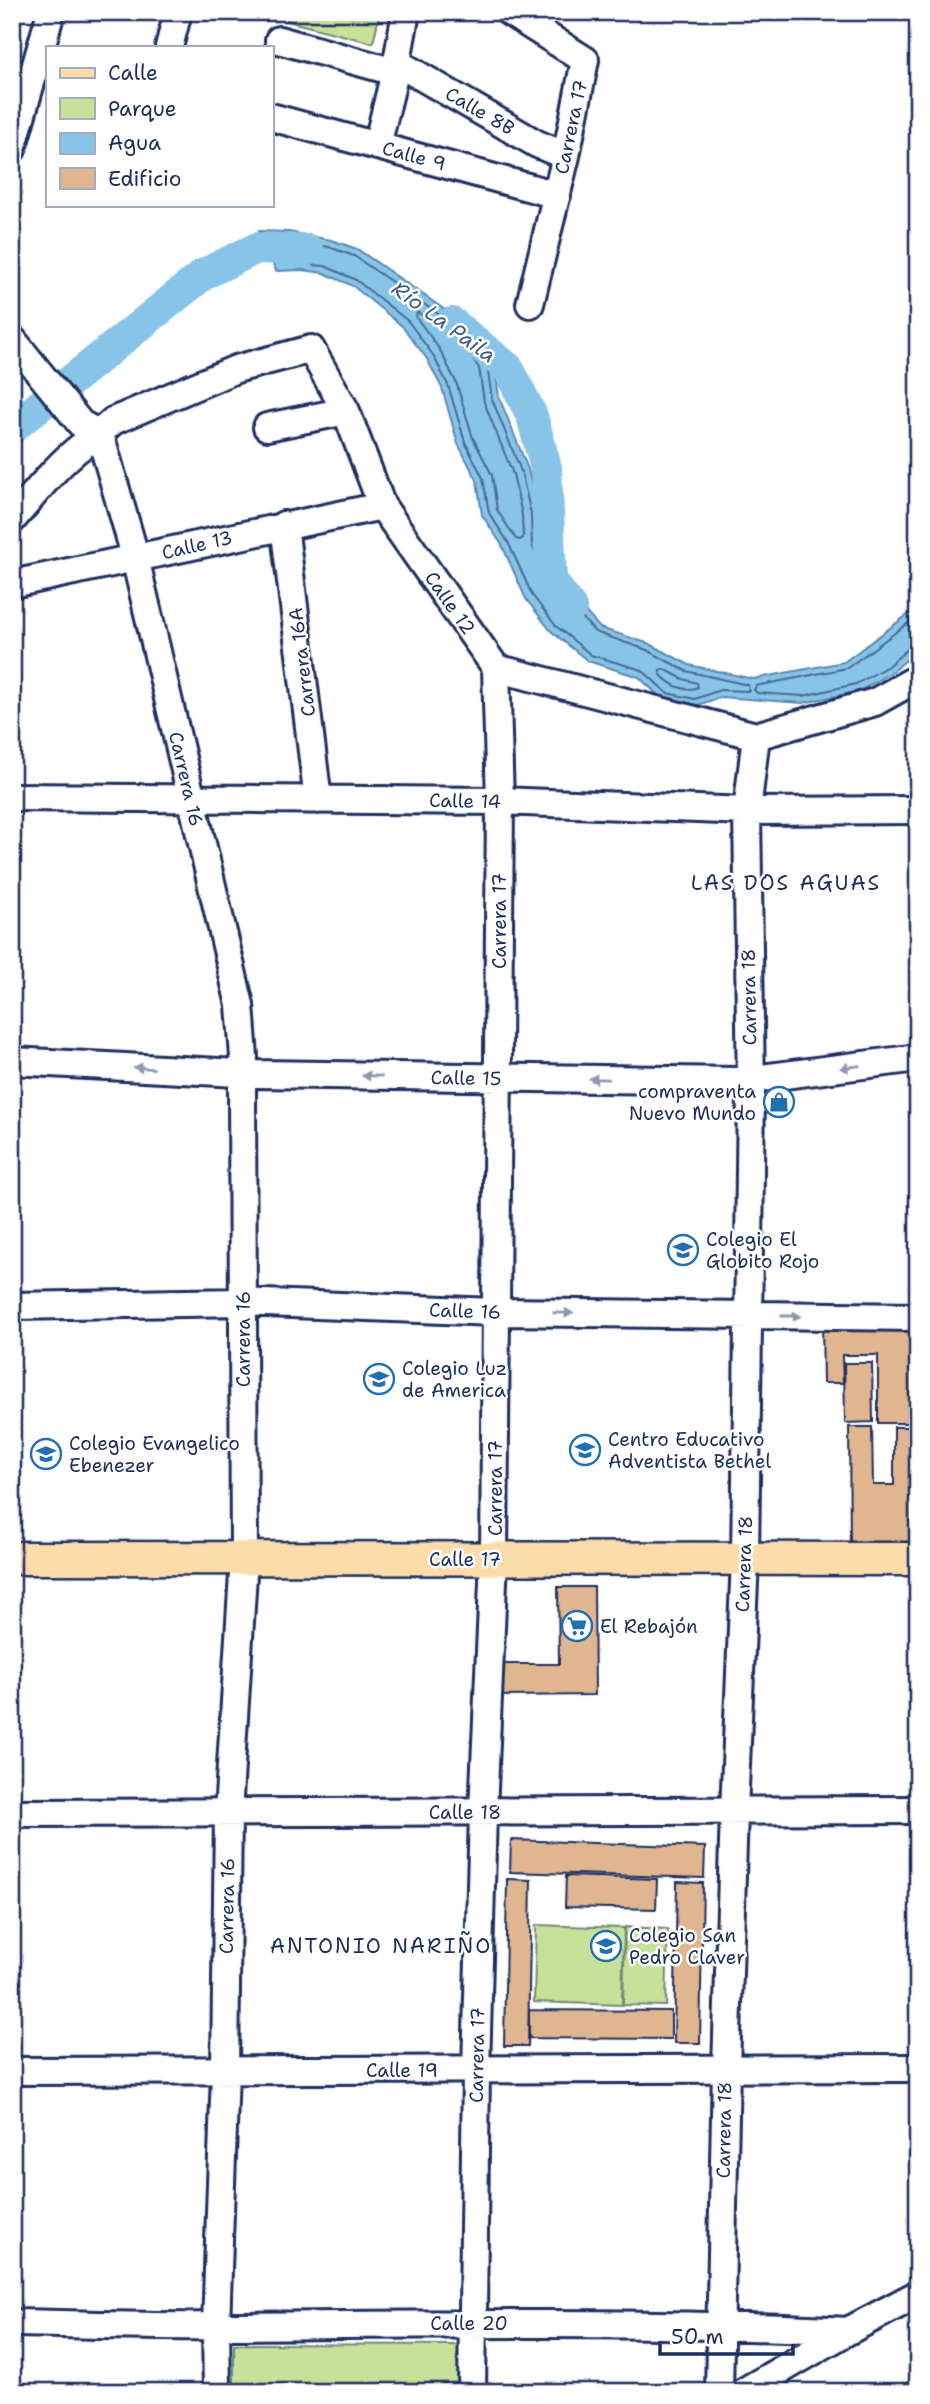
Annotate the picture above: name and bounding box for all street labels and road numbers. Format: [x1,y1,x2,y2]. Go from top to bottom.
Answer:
street label: Carrera 17 [549,77,593,177]
street label: Calle 8B [441,81,519,141]
street label: Calle 9 [379,136,449,176]
street label: Calle 13 [159,525,235,565]
street label: Calle 12 [419,566,481,640]
street label: Carrera 16A [283,606,321,718]
street label: Carrera 16 [163,729,209,829]
street label: Calle 14 [429,788,501,814]
street label: Carrera 17 [487,873,512,969]
street label: Carrera 18 [736,948,762,1046]
street label: Calle 15 [430,1065,502,1091]
street label: Carrera 16 [231,1291,256,1387]
street label: Calle 16 [428,1297,502,1325]
street label: Carrera 17 [483,1440,508,1536]
street label: Carrera 18 [730,1515,758,1613]
street label: Calle 17 [429,1547,501,1572]
street label: Calle 18 [429,1800,501,1825]
street label: Carrera 16 [214,1858,240,1954]
street label: Carrera 17 [464,2007,490,2103]
street label: Calle 19 [366,2058,438,2083]
street label: Carrera 18 [711,2081,737,2179]
street label: Calle 20 [430,2311,508,2336]

